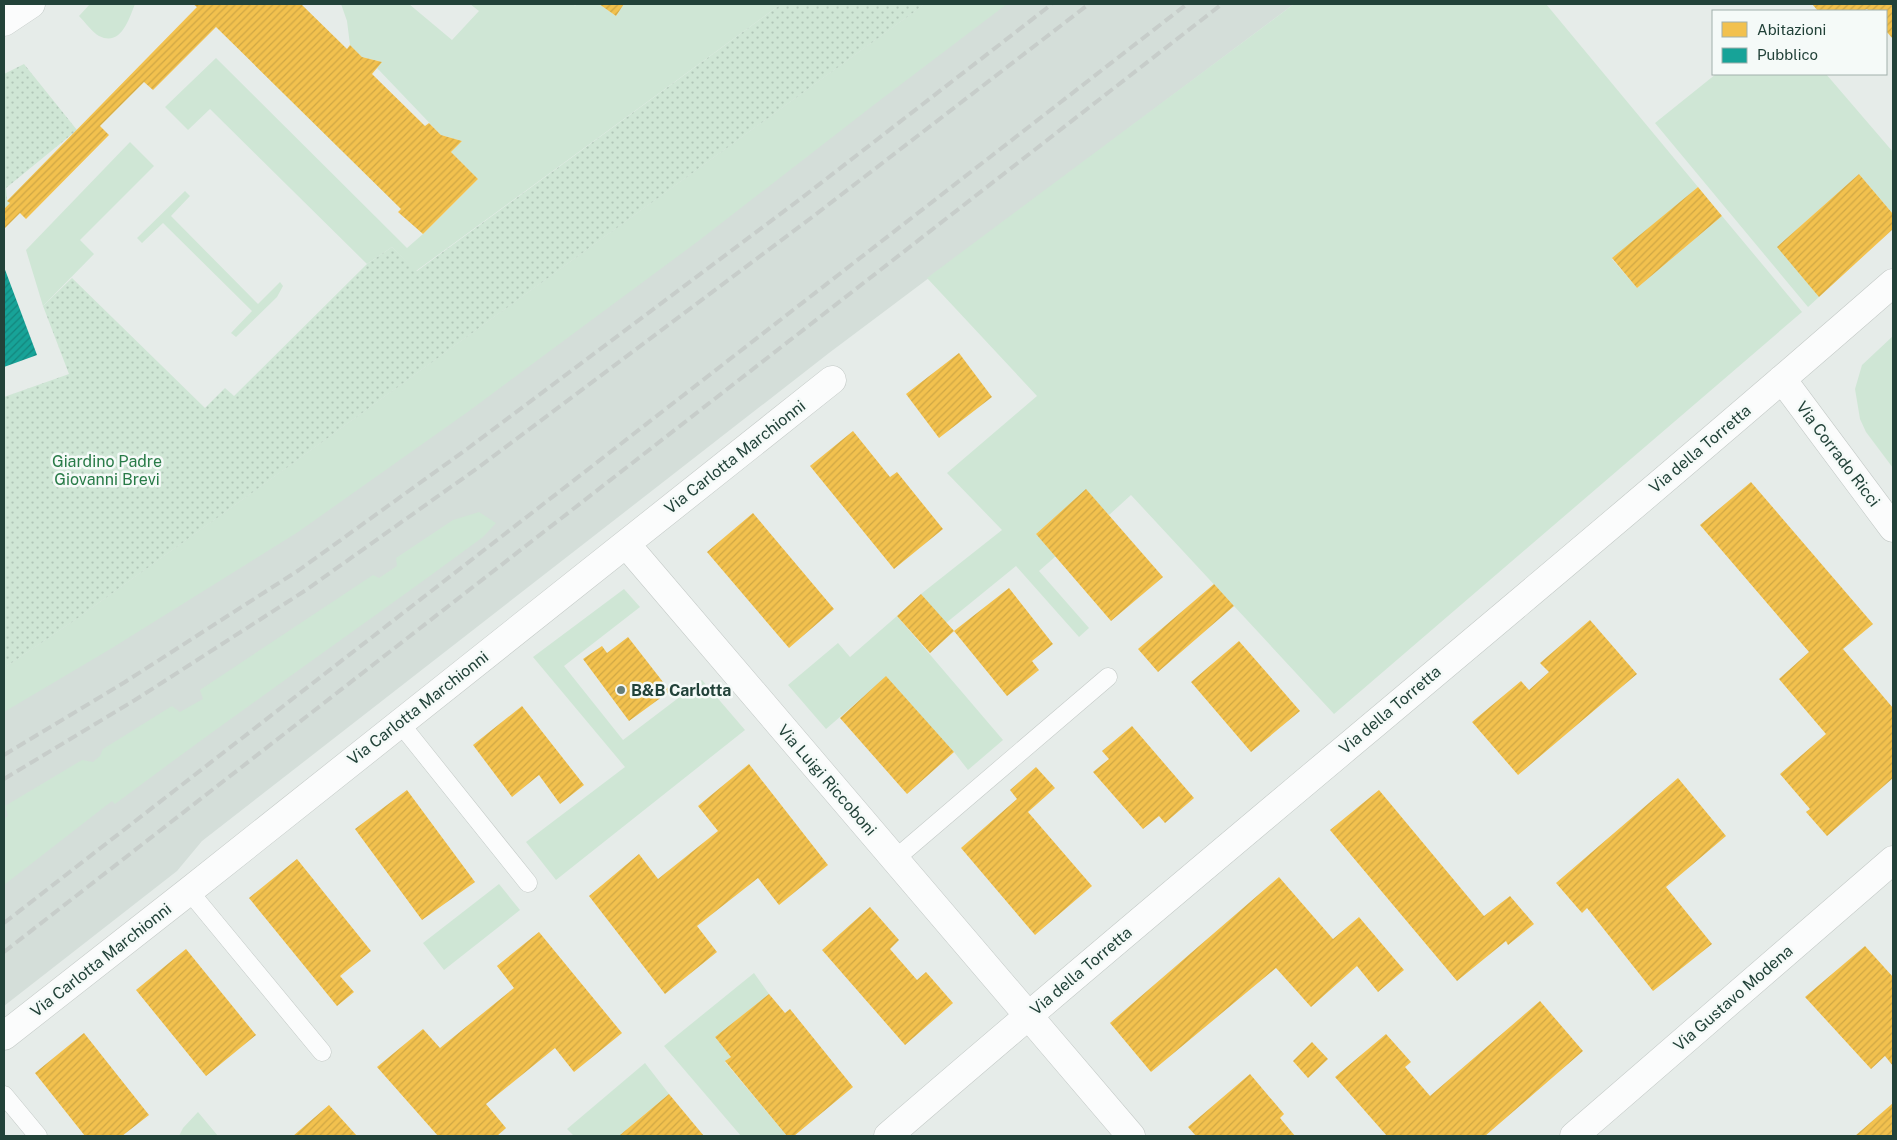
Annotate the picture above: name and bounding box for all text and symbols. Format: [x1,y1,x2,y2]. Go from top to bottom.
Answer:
legend [1712,10,1887,75]
text: Abitazioni [1757,21,1826,38]
text: Pubblico [1757,46,1818,63]
street label: Via Carlotta Marchionni [661,396,809,518]
street label: Via Corrado Ricci [1792,398,1884,510]
street label: Via della Torretta [1645,401,1755,497]
park label: Giardino Padre Giovanni Brevi [52,452,162,489]
street label: Via Carlotta Marchionni [344,647,492,769]
street label: Via della Torretta [1335,662,1445,758]
place label: B&B Carlotta [631,681,731,700]
marker: B&B Carlotta [615,684,627,696]
street label: Via Luigi Riccoboni [774,721,880,839]
street label: Via Carlotta Marchionni [27,899,175,1021]
street label: Via della Torretta [1026,923,1136,1019]
street label: Via Gustavo Modena [1670,941,1796,1055]

